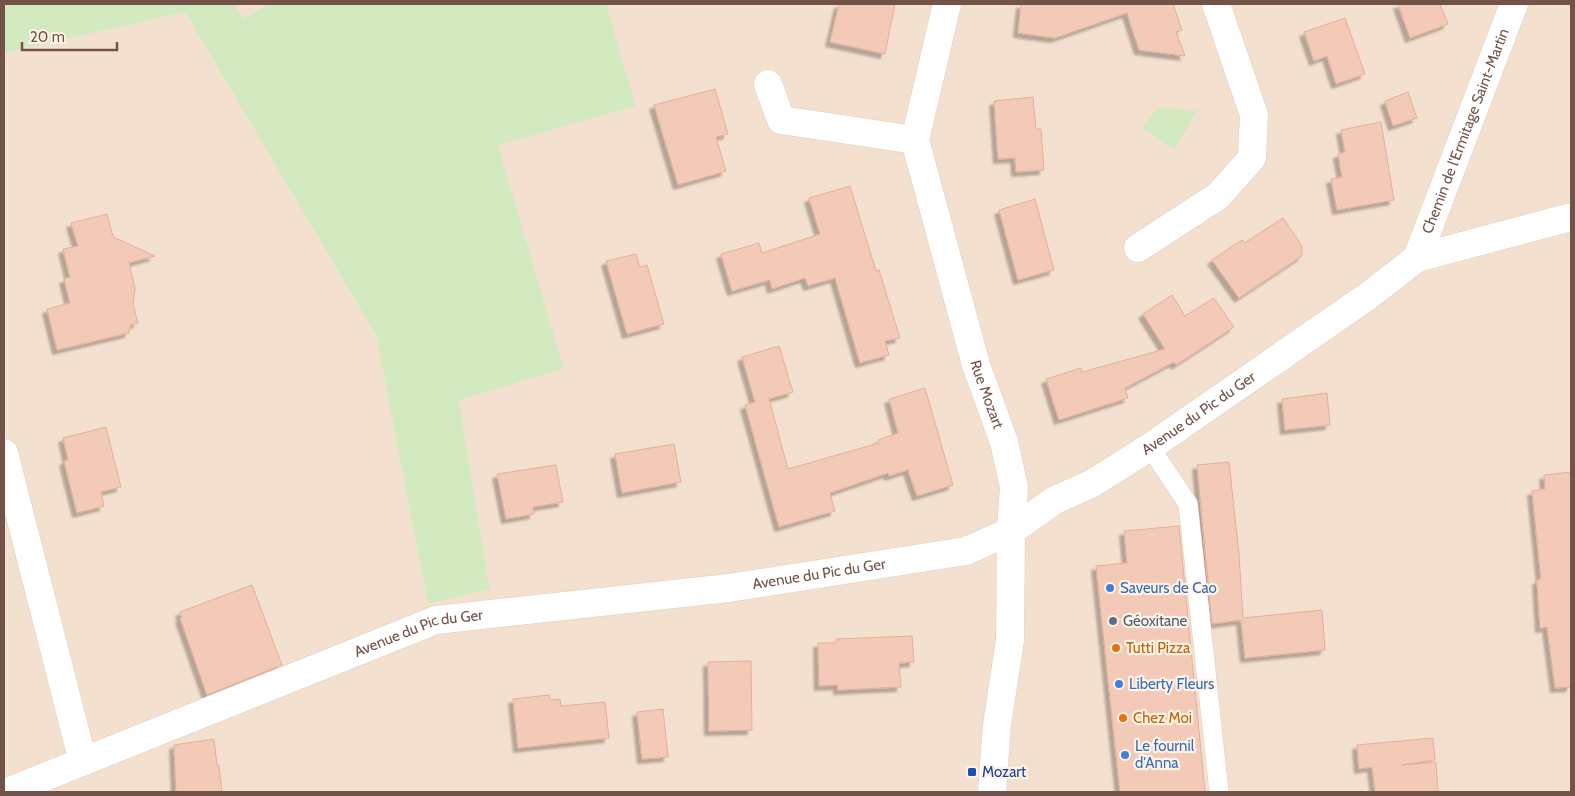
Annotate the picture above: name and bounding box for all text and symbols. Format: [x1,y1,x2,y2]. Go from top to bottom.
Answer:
scale bar [22,20,118,52]
street label: Chemin de l'Ermitage Saint-Martin [1418,26,1513,236]
text: 20 m [30,28,65,46]
street label: Rue Mozart [966,358,1007,431]
street label: Avenue du Pic du Ger [1138,368,1259,459]
street label: Avenue du Pic du Ger [751,555,887,593]
place label: Saveurs de Cao [1120,579,1217,597]
marker: Saveurs de Cao [1104,582,1116,594]
street label: Avenue du Pic du Ger [351,606,484,661]
place label: Géoxitane [1123,612,1188,630]
marker: Géoxitane [1107,615,1119,627]
place label: Tutti Pizza [1126,639,1191,657]
marker: Tutti Pizza [1110,642,1122,654]
place label: Liberty Fleurs [1129,675,1214,693]
marker: Liberty Fleurs [1113,678,1125,690]
place label: Chez Moi [1133,709,1192,727]
marker: Chez Moi [1117,712,1129,724]
place label: Le fournil d'Anna [1135,737,1195,772]
marker: Le fournil d'Anna [1119,749,1131,761]
place label: Mozart [982,763,1026,781]
marker: Mozart [966,766,978,778]

